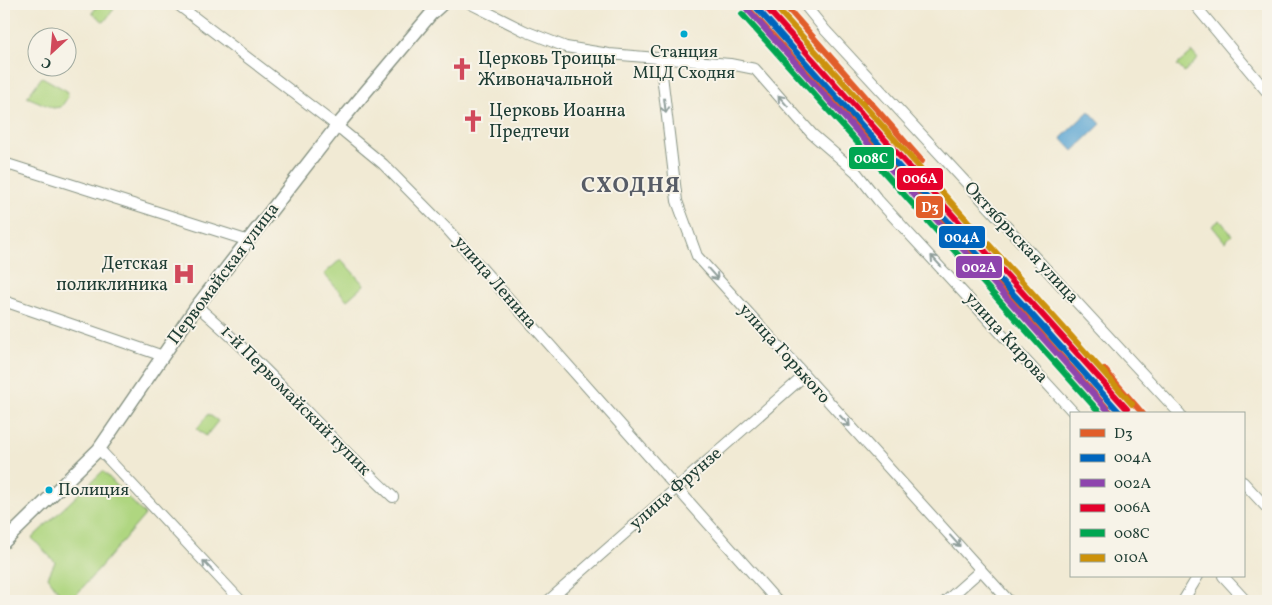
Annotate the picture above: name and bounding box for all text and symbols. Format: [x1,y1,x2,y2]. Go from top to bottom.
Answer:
north arrow [28,28,78,78]
marker: Станция МЦД Сходня [679,29,689,39]
place label: Станция МЦД Сходня [633,41,735,85]
place label: Церковь Троицы Живоначальной [478,47,616,93]
text: С [39,52,55,73]
church icon: Церковь Троицы Живоначальной [449,56,475,82]
one-way arrow [778,95,789,108]
one-way arrow [660,98,670,114]
place label: Церковь Иоанна Предтечи [489,99,626,145]
church icon: Церковь Иоанна Предтечи [460,108,486,134]
line badge: 008С [848,146,895,170]
text: 008С [854,150,888,169]
line badge: 006А [896,167,944,191]
text: 006А [902,170,938,189]
district label: СХОДНЯ [581,171,681,202]
street label: Октябрьская улица [958,176,1084,310]
line badge: D3 [915,195,944,219]
street label: Первомайская улица [162,198,286,350]
text: D3 [921,199,939,218]
line badge: 004А [938,225,986,249]
text: 004А [944,229,980,248]
street label: улица Ленина [447,231,543,335]
place label: Детская поликлиника [56,252,168,298]
one-way arrow [930,255,942,268]
line badge: 002А [955,255,1003,279]
text: 002А [962,259,996,278]
hospital icon: Детская поликлиника [171,261,197,287]
one-way arrow [707,268,719,281]
street label: улица Кирова [958,287,1054,389]
street label: улица Горького [732,298,836,410]
street label: 1-й Первомайский тупик [214,320,376,482]
legend [1070,412,1244,578]
one-way arrow [839,415,851,428]
text: D3 [1114,424,1133,445]
street label: улица Фрунзе [624,442,728,536]
text: 004А [1114,448,1152,469]
text: 002А [1114,474,1151,495]
place label: Полиция [58,479,129,502]
marker: Полиция [44,485,54,495]
text: 006А [1114,498,1151,519]
text: 008С [1114,524,1150,545]
one-way arrow [949,535,961,547]
text: 010А [1114,548,1149,569]
one-way arrow [202,559,214,572]

